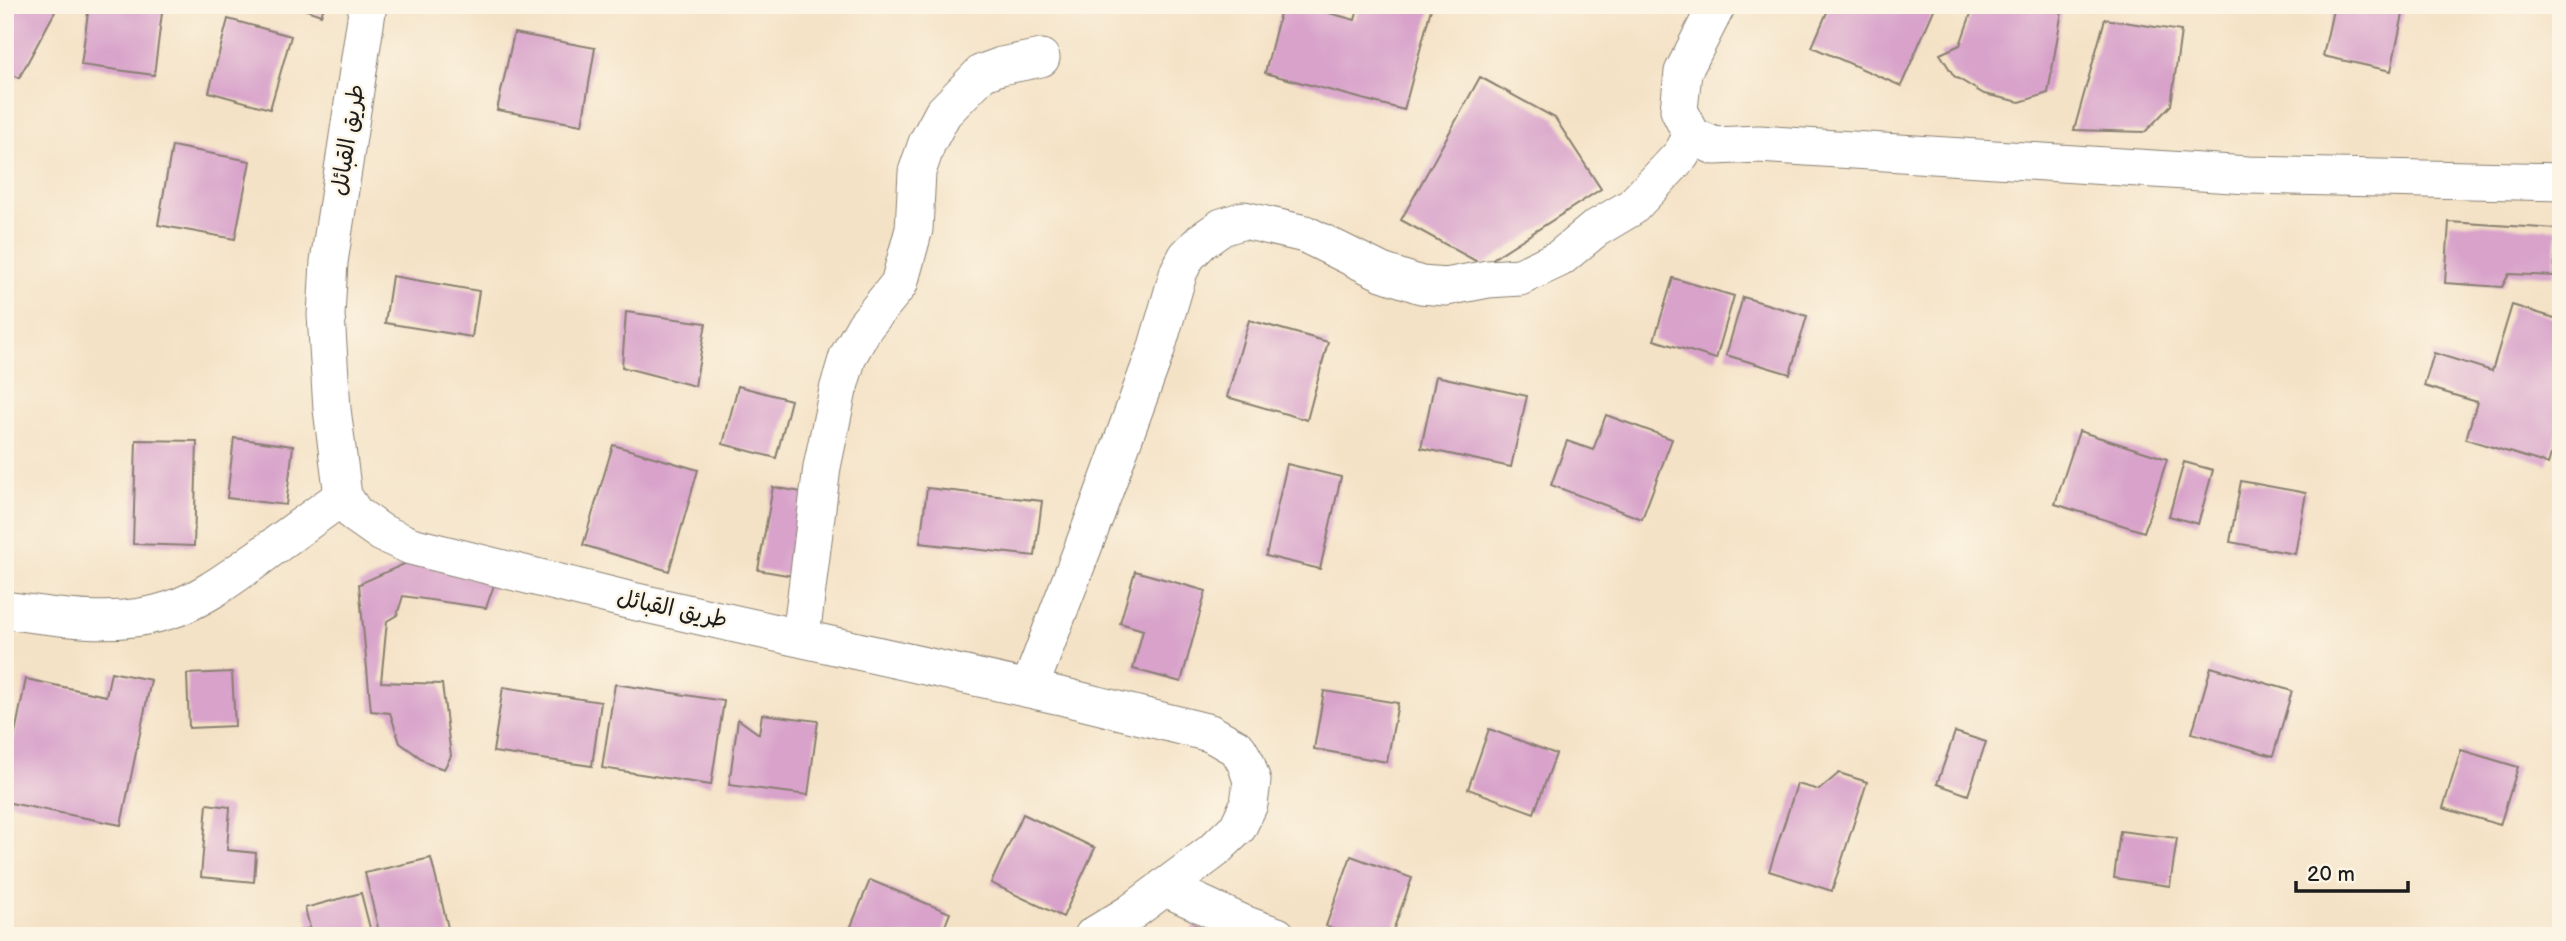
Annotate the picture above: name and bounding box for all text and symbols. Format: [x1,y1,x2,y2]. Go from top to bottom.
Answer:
street label: طريق القبائل [325,82,371,198]
street label: طريق القبائل [614,584,730,634]
scale bar [2296,850,2408,894]
text: 20 m [2307,862,2355,887]

